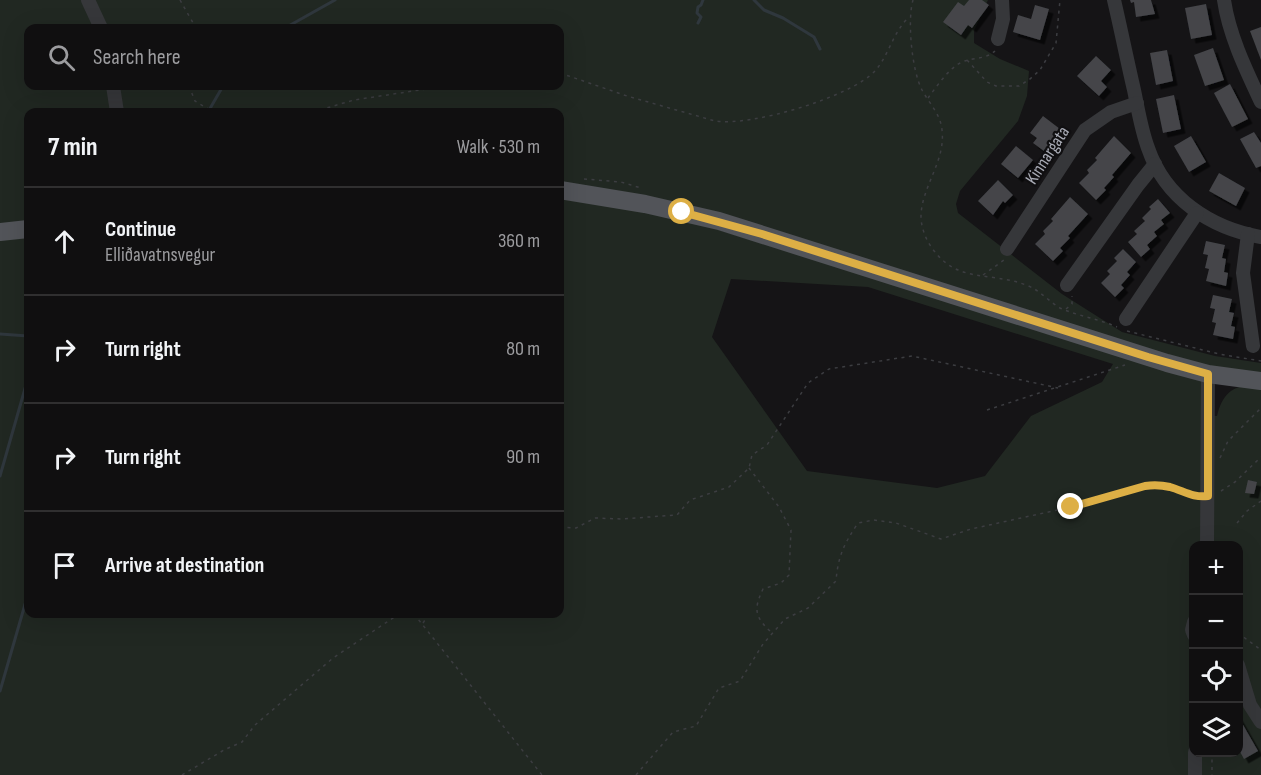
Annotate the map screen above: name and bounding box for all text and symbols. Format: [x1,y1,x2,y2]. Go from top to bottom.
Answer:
search box [24,24,564,90]
icon: search [45,41,78,74]
text: Search here [93,44,180,71]
street label: Kinnargata [1021,122,1074,188]
text: 7 min [48,132,97,163]
text: Walk · 530 m [457,135,540,159]
route start [668,198,694,224]
text: Continue [105,216,176,243]
icon: ahead [48,225,81,258]
text: 360 m [498,229,540,253]
text: Elliðavatnsvegur [105,243,215,267]
icon: right [48,333,81,366]
text: Turn right [105,336,181,363]
text: 80 m [506,337,540,361]
icon: right [48,441,81,474]
text: Turn right [105,444,181,471]
text: 90 m [506,445,540,469]
route end [1057,493,1083,519]
map controls [1189,541,1243,757]
button: + [1189,541,1243,595]
icon: arrive [48,549,81,582]
text: Arrive at destination [105,552,264,579]
button: − [1189,595,1243,649]
button: locate [1189,649,1243,703]
button: layers [1189,703,1243,757]

